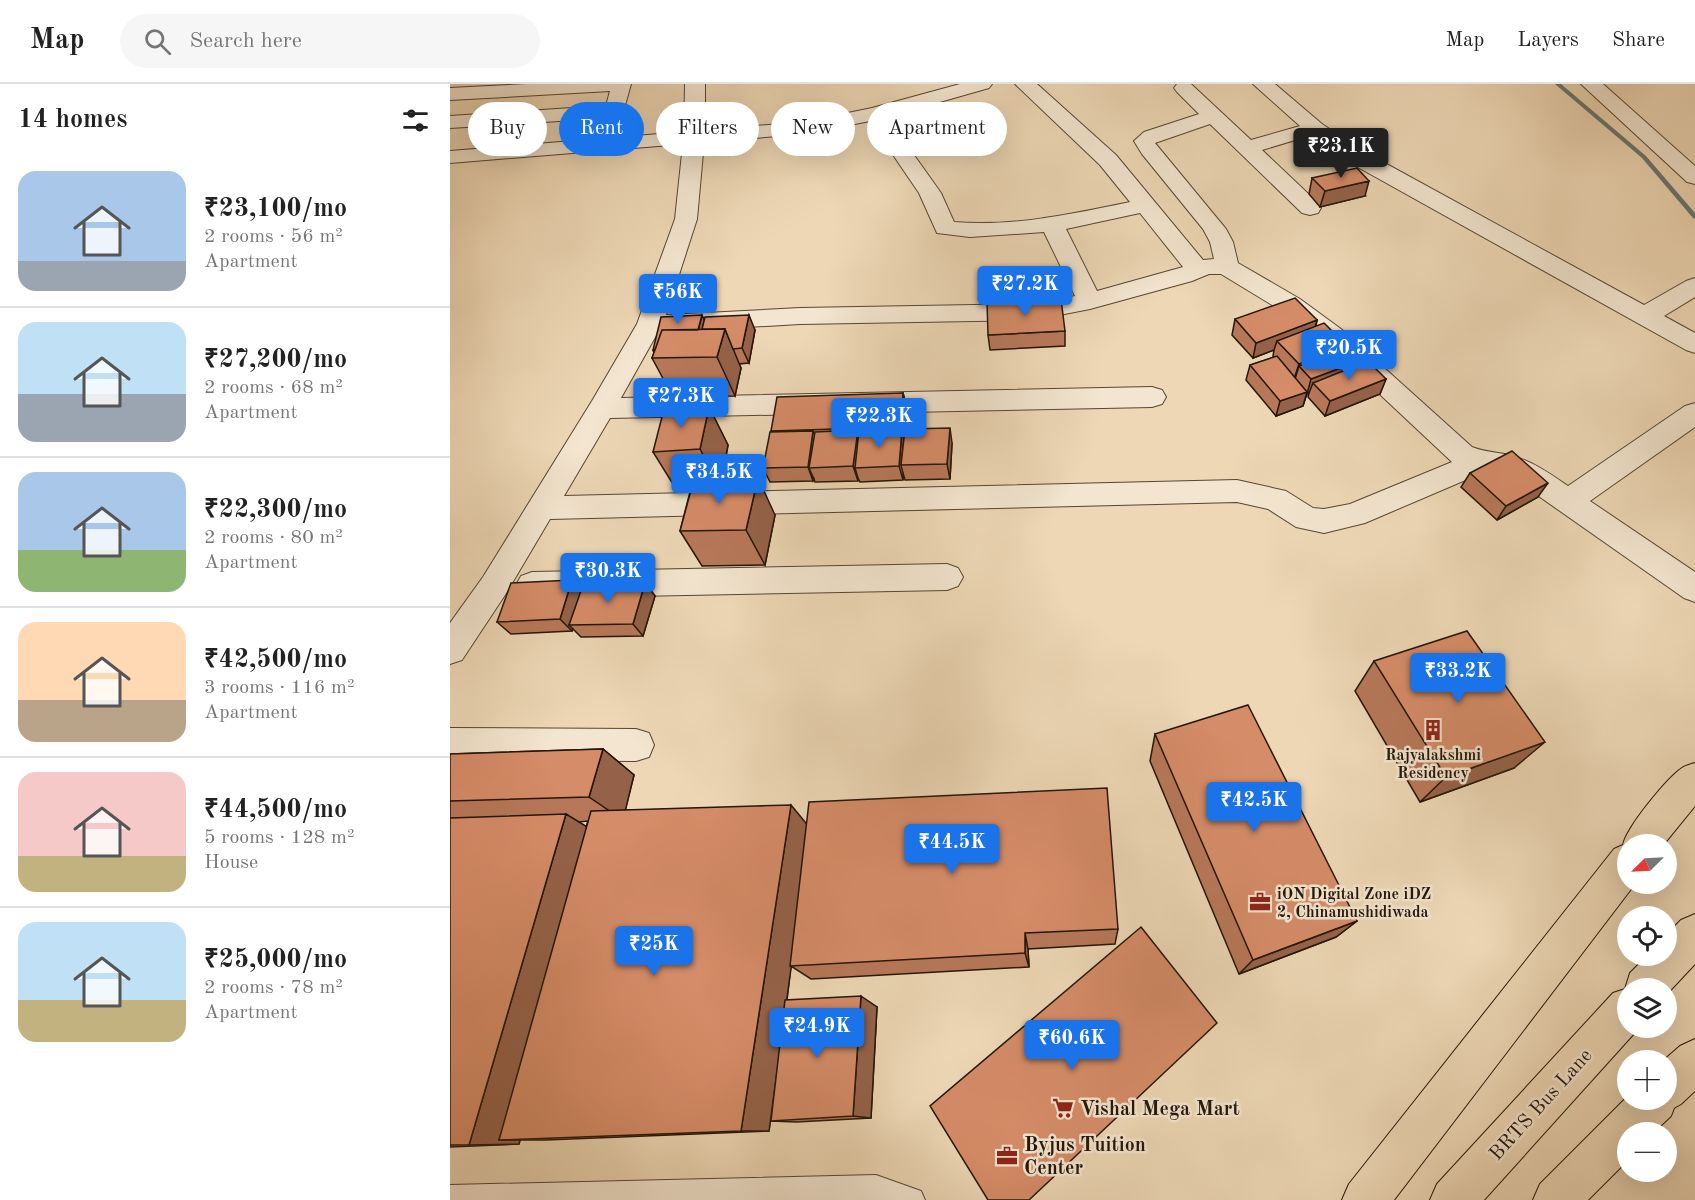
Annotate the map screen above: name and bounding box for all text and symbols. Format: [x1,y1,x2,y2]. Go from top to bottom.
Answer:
search box [120,14,540,68]
icon: search [141,25,174,58]
text: Map [30,27,84,55]
text: Search here [189,30,302,52]
text: Map [1445,30,1484,51]
text: Layers [1517,30,1579,51]
text: Share [1612,30,1665,51]
chip: Buy [468,102,547,156]
chip: Rent [559,102,644,156]
chip: Filters [656,102,759,156]
chip: New [771,102,855,156]
chip: Apartment [867,102,1007,156]
icon: filters [399,104,432,137]
text: 14 homes [18,107,127,133]
pin: ₹23.1K [1292,128,1390,179]
text: ₹23.1K [1307,137,1375,157]
icon: home [66,195,138,267]
text: ₹23,100/mo [204,196,347,222]
text: 2 rooms · 56 m² [204,227,343,247]
text: Apartment [204,252,298,272]
pin: ₹27.2K [976,266,1074,317]
pin: ₹56K [642,274,714,325]
text: ₹27.2K [991,275,1059,295]
text: ₹56K [653,283,703,303]
pin: ₹20.5K [1300,330,1398,381]
text: ₹20.5K [1315,339,1383,359]
icon: home [66,346,138,418]
text: ₹27,200/mo [204,347,347,373]
text: 2 rooms · 68 m² [204,378,343,398]
pin: ₹27.3K [632,378,730,429]
text: ₹27.3K [647,387,715,407]
pin: ₹22.3K [830,398,928,449]
text: Apartment [204,403,298,423]
text: ₹22.3K [845,407,913,427]
pin: ₹34.5K [670,454,768,505]
text: ₹34.5K [685,463,753,483]
icon: home [66,496,138,568]
text: ₹22,300/mo [204,497,347,523]
text: 2 rooms · 80 m² [204,528,343,548]
text: Apartment [204,553,298,573]
pin: ₹30.3K [559,553,657,604]
text: ₹30.3K [574,562,642,582]
icon: home [66,646,138,718]
text: ₹42,500/mo [204,647,347,673]
pin: ₹33.2K [1409,653,1507,704]
text: ₹33.2K [1424,662,1492,682]
text: 3 rooms · 116 m² [204,678,354,698]
text: Apartment [204,703,298,723]
building icon: Rajyalakshmi Residency [1421,718,1445,742]
place label: Rajyalakshmi Residency [1385,748,1481,782]
pin: ₹42.5K [1205,782,1303,833]
text: ₹42.5K [1220,791,1288,811]
icon: home [66,796,138,868]
text: ₹44,500/mo [204,797,347,823]
pin: ₹44.5K [903,824,1001,875]
text: 5 rooms · 128 m² [204,828,354,848]
text: ₹44.5K [918,833,986,853]
north arrow [1617,834,1677,894]
map controls [1617,834,1677,1182]
text: House [204,853,258,873]
place label: iON Digital Zone iDZ 2, Chinamushidiwada [1277,887,1431,921]
office icon: iON Digital Zone iDZ 2, Chinamushidiwada [1248,890,1272,914]
button: locate [1617,906,1677,966]
pin: ₹25K [618,926,690,977]
text: ₹25K [629,935,679,955]
icon: home [66,946,138,1018]
text: ₹25,000/mo [204,947,347,973]
text: 2 rooms · 78 m² [204,978,343,998]
button: layers [1617,978,1677,1038]
text: Apartment [204,1003,298,1023]
pin: ₹24.9K [768,1008,866,1059]
text: ₹24.9K [783,1017,851,1037]
pin: ₹60.6K [1023,1020,1121,1071]
text: ₹60.6K [1038,1029,1106,1049]
street label: BRTS Bus Lane [1486,1046,1597,1165]
button: + [1617,1050,1677,1110]
supermarket icon: Vishal Mega Mart [1051,1096,1075,1120]
place label: Vishal Mega Mart [1080,1100,1240,1120]
button: − [1617,1122,1677,1182]
place label: Byjus Tuition Center [1024,1136,1146,1179]
office icon: Byjus Tuition Center [995,1144,1019,1168]

